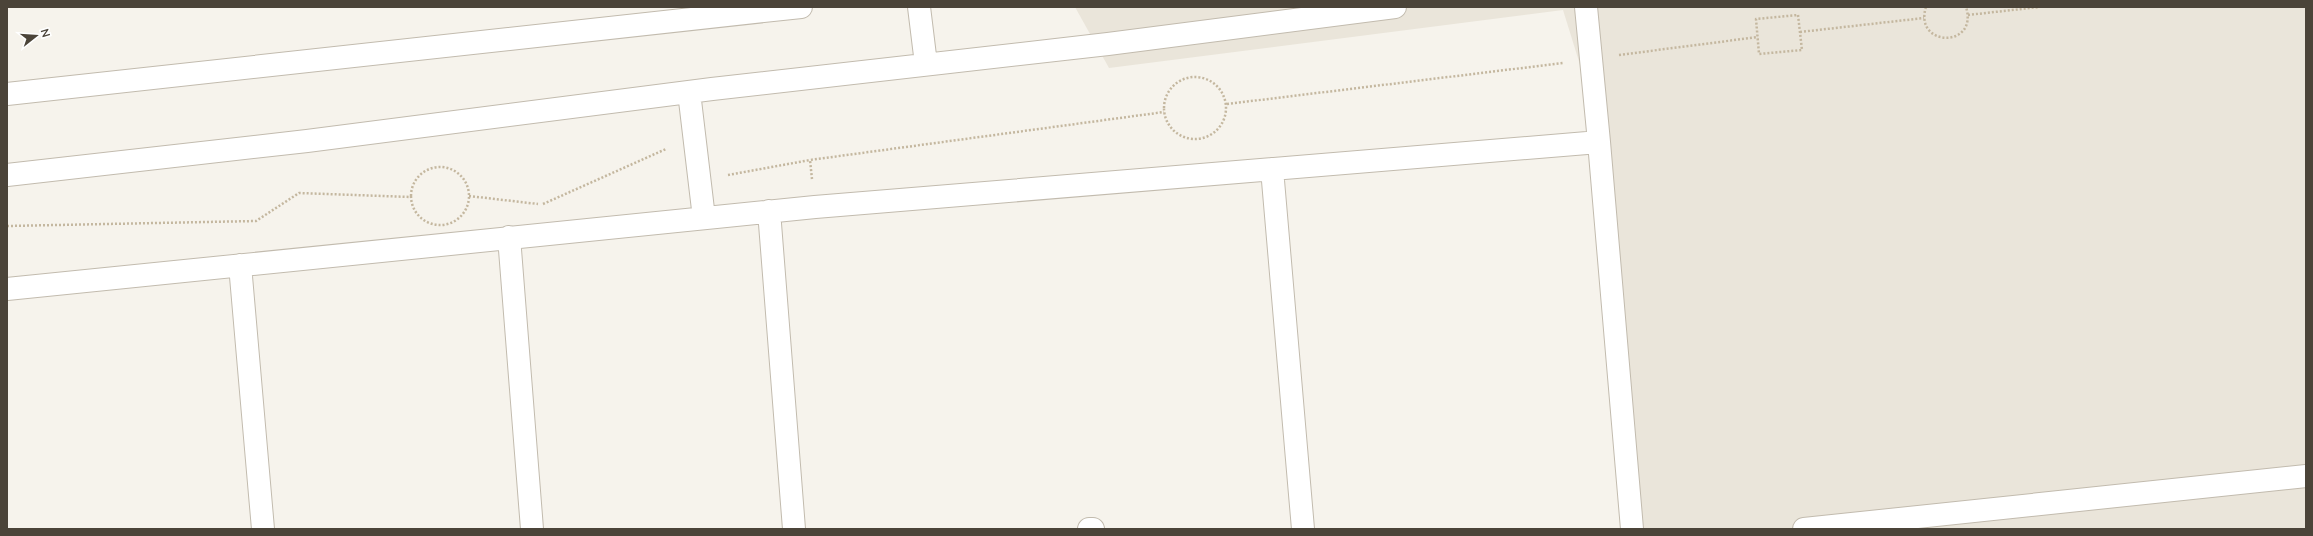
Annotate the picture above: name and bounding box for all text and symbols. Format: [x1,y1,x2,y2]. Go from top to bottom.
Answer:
north arrow [16,16,56,56]
text: N [37,27,53,39]

